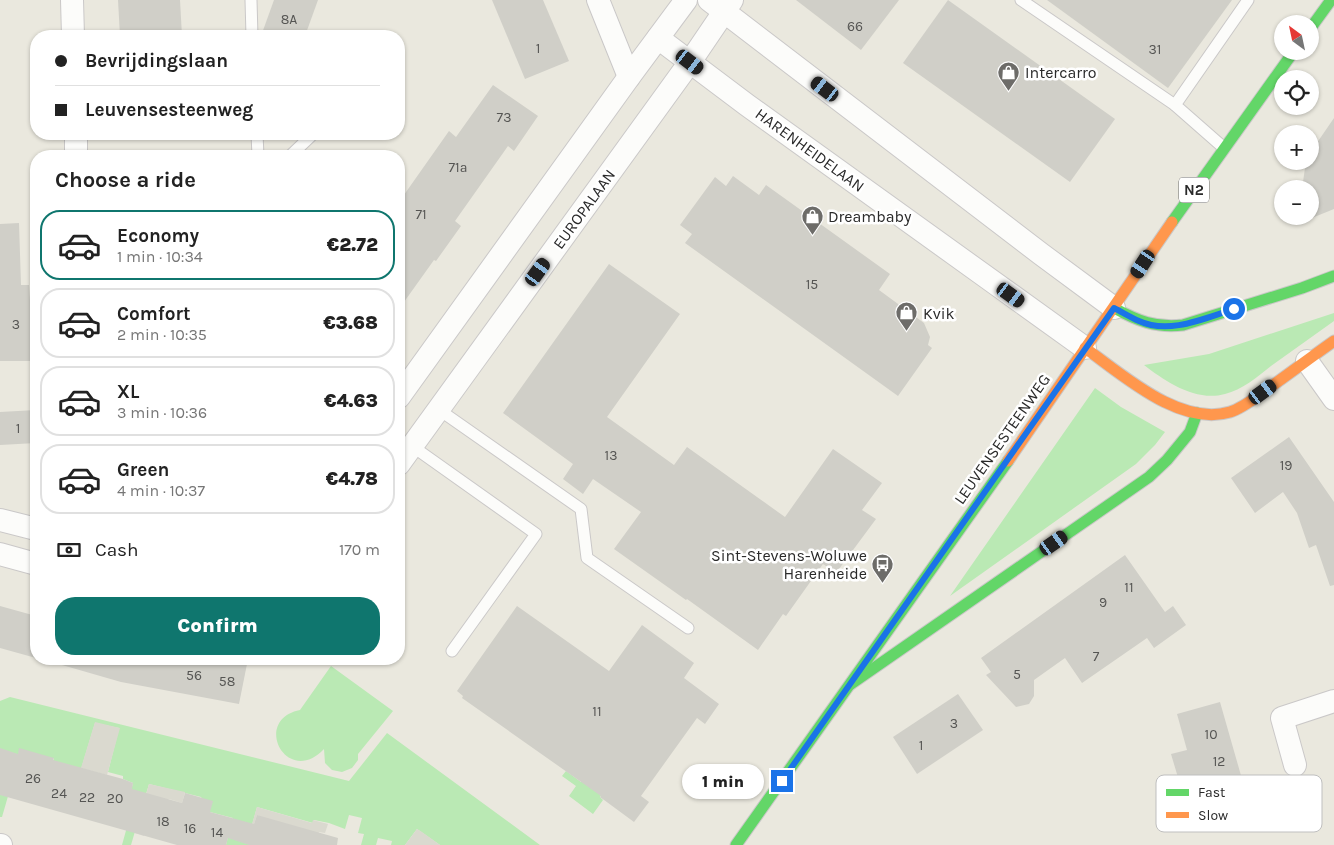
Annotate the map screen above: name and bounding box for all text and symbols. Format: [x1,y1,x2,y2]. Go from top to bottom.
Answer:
house number: 8A [281,11,297,28]
north arrow [1274,15,1319,60]
map controls [1274,15,1319,225]
house number: 66 [847,18,863,35]
house number: 1 [536,40,540,57]
house number: 31 [1149,41,1161,58]
car [673,47,706,77]
text: Bevrijdingslaan [85,50,228,72]
shop icon: Intercarro [997,60,1021,91]
place label: Intercarro [1025,63,1097,82]
button: locate [1274,70,1319,115]
car [808,74,841,104]
text: Leuvensesteenweg [85,99,253,121]
street label: HARENHEIDELAAN [752,104,868,196]
house number: 73 [497,109,511,126]
button: + [1274,125,1319,170]
house number: 71a [449,159,467,176]
street label: EUROPALAAN [549,165,619,253]
text: Choose a ride [55,167,196,193]
road number: N2 [1179,178,1209,202]
button: − [1274,180,1319,225]
shop icon: Dreambaby [800,204,824,235]
house number: 71 [415,206,427,223]
place label: Dreambaby [828,207,912,226]
icon: car [57,223,102,268]
text: Economy [117,225,199,247]
text: €2.72 [327,234,378,256]
text: 1 min · 10:34 [117,247,203,266]
car [1128,247,1157,281]
car [523,255,552,289]
house number: 15 [806,276,818,293]
car [994,280,1027,310]
route start [1223,298,1245,320]
icon: car [57,301,102,346]
shop icon: Kvik [895,301,919,332]
text: Comfort [117,303,191,325]
place label: Kvik [923,304,955,323]
text: €3.68 [323,312,378,334]
house number: 3 [12,316,20,333]
text: 2 min · 10:35 [117,325,207,344]
street label: LEUVENSESTEENWEG [950,370,1054,508]
car [1246,377,1279,407]
icon: car [57,379,102,424]
text: XL [117,381,139,403]
text: €4.63 [324,390,378,412]
text: 3 min · 10:36 [117,403,207,422]
house number: 1 [16,420,20,437]
house number: 13 [605,447,617,464]
icon: car [57,457,102,502]
house number: 19 [1280,457,1292,474]
text: Green [117,459,169,481]
text: €4.78 [326,468,378,490]
text: 4 min · 10:37 [117,481,205,500]
car [1037,528,1070,558]
icon: cash [55,536,83,564]
text: Cash [95,539,139,561]
text: 170 m [339,540,380,559]
place label: Sint-Stevens-Woluwe Harenheide [711,546,867,583]
bus stop icon: Sint-Stevens-Woluwe Harenheide [871,552,895,583]
house number: 11 [1124,579,1134,596]
house number: 9 [1099,594,1107,611]
button: Confirm [55,597,380,655]
house number: 7 [1093,648,1100,665]
house number: 5 [1013,666,1021,683]
house number: 56 [186,667,202,684]
house number: 58 [219,673,235,690]
house number: 11 [592,703,602,720]
house number: 3 [950,715,958,732]
house number: 10 [1205,726,1217,743]
house number: 1 [919,737,923,754]
house number: 12 [1213,753,1225,770]
callout: 1 min [682,764,764,798]
house number: 26 [25,770,41,787]
route end [771,770,793,792]
text: 1 min [702,772,744,791]
legend [1156,775,1322,832]
text: Fast [1198,784,1225,801]
house number: 24 [51,785,67,802]
house number: 22 [79,789,95,806]
house number: 20 [107,790,123,807]
text: Slow [1198,807,1228,824]
house number: 18 [156,813,170,830]
house number: 16 [184,820,196,837]
house number: 14 [211,824,223,841]

